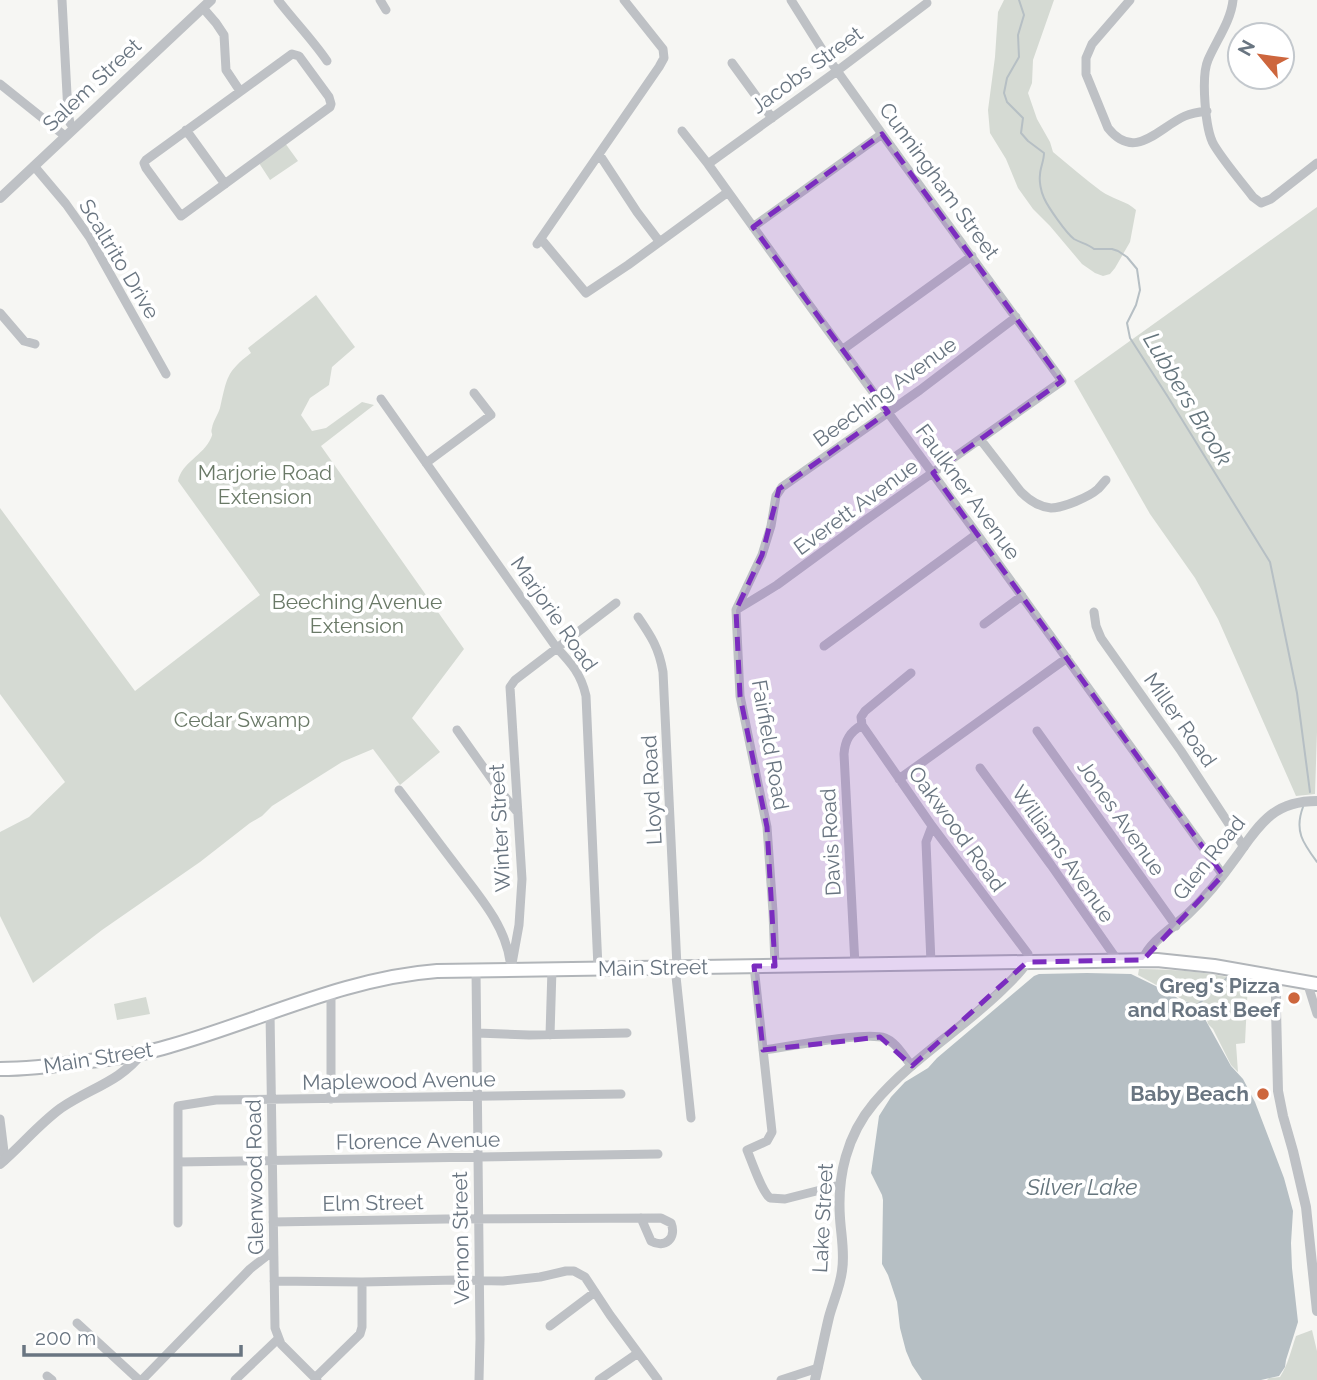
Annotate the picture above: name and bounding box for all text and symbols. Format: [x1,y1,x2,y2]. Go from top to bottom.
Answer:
street label: Jacobs Street [746,21,867,118]
north arrow [1226,21,1296,91]
street label: Salem Street [37,33,146,136]
text: N [1233,36,1259,59]
street label: Cunningham Street [874,97,1005,264]
street label: Scaltrito Drive [74,194,165,323]
water label: Lubbers Brook [1138,327,1239,470]
street label: Beeching Avenue [808,331,961,452]
street label: Faulkner Avenue [911,419,1026,564]
street label: Everett Avenue [789,453,923,560]
park label: Marjorie Road Extension [198,460,332,509]
street label: Marjorie Road [506,552,603,676]
park label: Beeching Avenue Extension [272,589,442,638]
street label: Miller Road [1139,668,1222,772]
street label: Fairfield Road [747,678,794,812]
park label: Cedar Swamp [174,707,310,732]
street label: Lloyd Road [636,735,667,846]
street label: Jones Avenue [1072,755,1171,880]
street label: Oakwood Road [904,761,1011,896]
street label: Winter Street [484,763,515,893]
street label: Williams Avenue [1007,780,1120,927]
street label: Davis Road [815,788,846,896]
street label: Glen Road [1167,811,1250,905]
street label: Main Street [598,954,708,981]
place label: Greg's Pizza and Roast Beef [1128,973,1281,1022]
marker: Greg's Pizza and Roast Beef [1286,990,1302,1006]
street label: Main Street [42,1037,154,1078]
street label: Maplewood Avenue [302,1066,496,1095]
place label: Baby Beach [1130,1081,1249,1106]
marker: Baby Beach [1255,1086,1271,1102]
street label: Glenwood Road [241,1099,268,1255]
street label: Florence Avenue [336,1127,500,1154]
street label: Lake Street [807,1162,838,1274]
street label: Vernon Street [447,1171,474,1305]
water label: Silver Lake [1025,1173,1138,1200]
street label: Elm Street [322,1189,424,1216]
scale bar [24,1314,242,1358]
text: 200 m [35,1325,96,1350]

